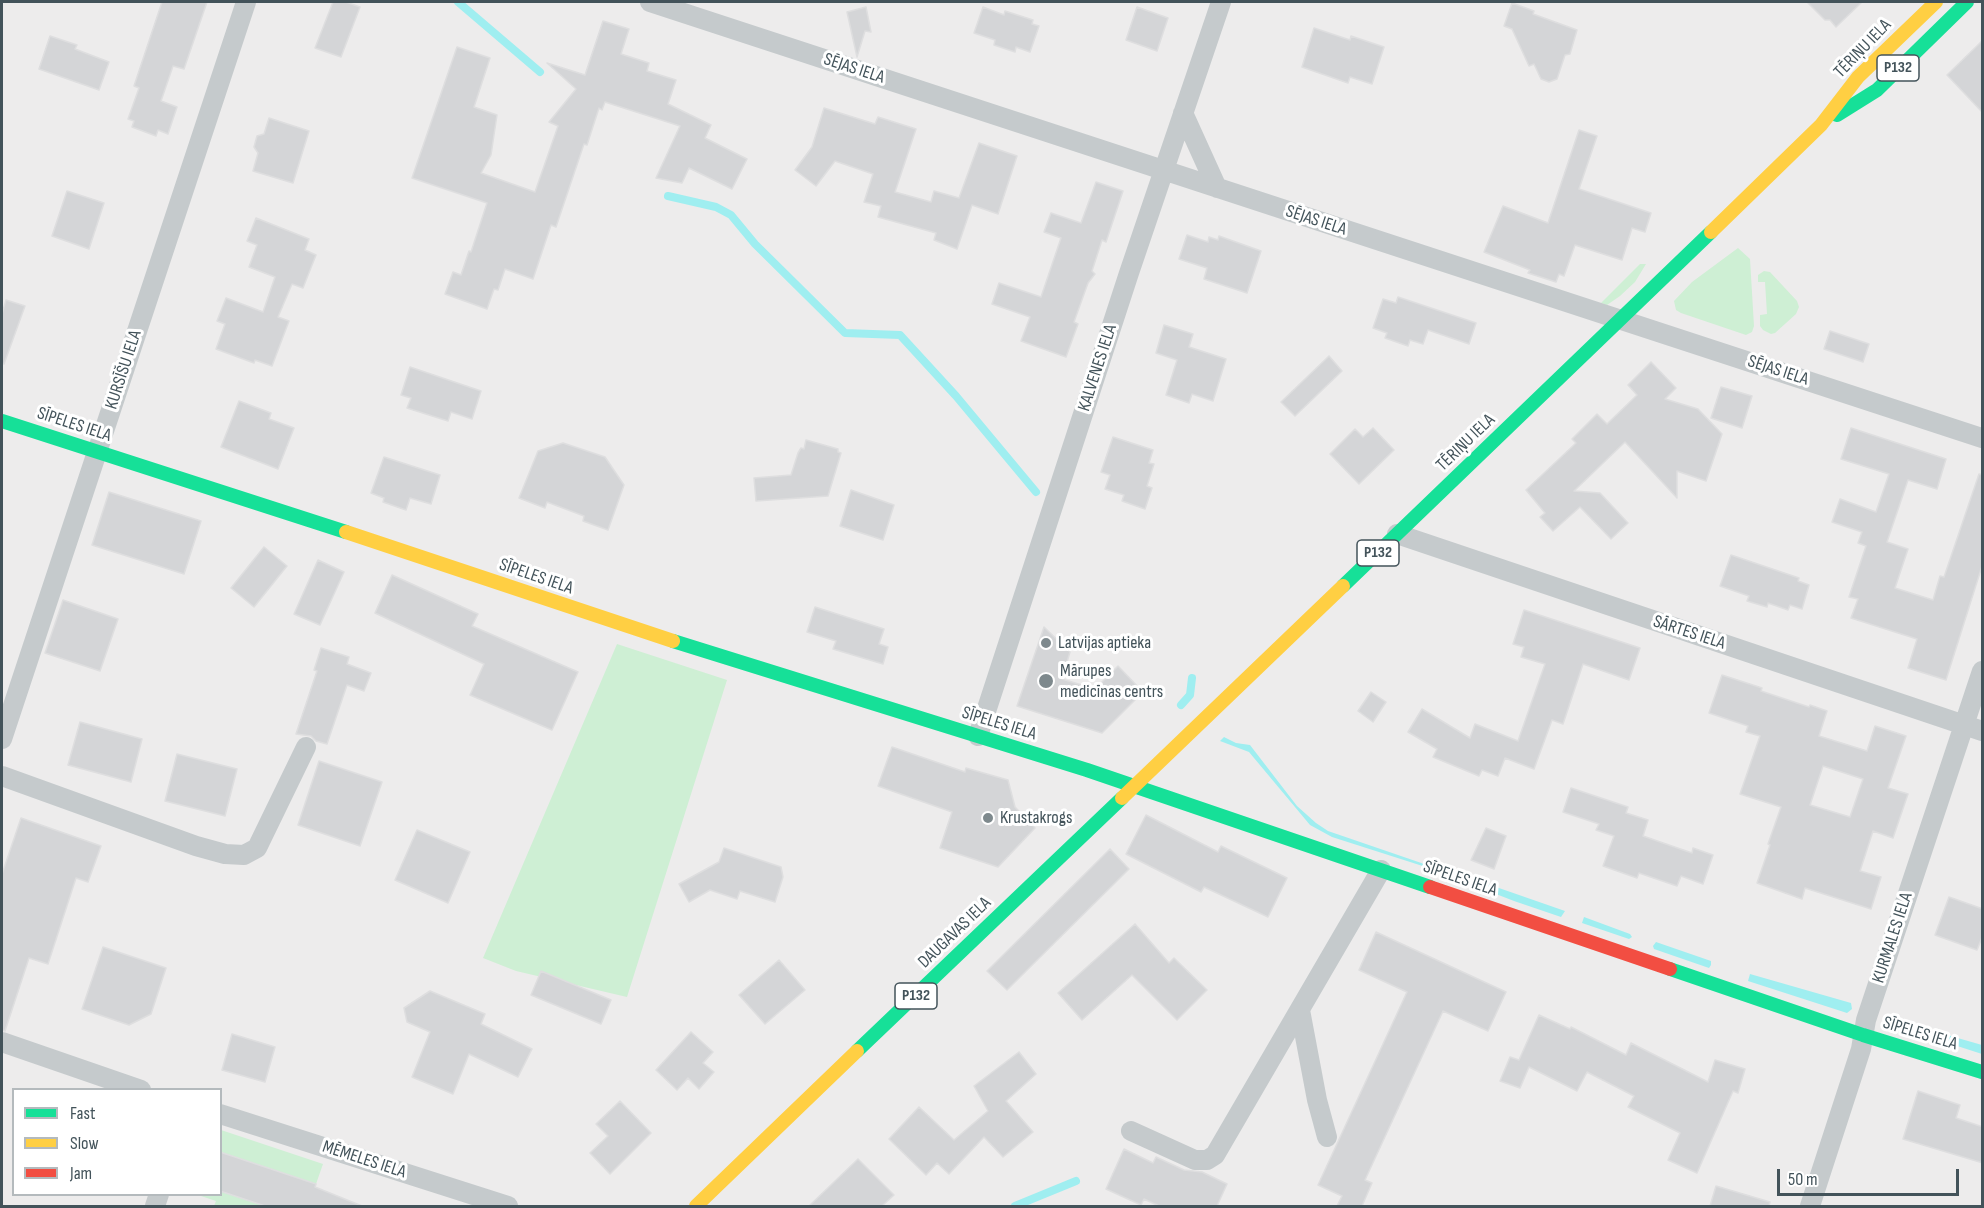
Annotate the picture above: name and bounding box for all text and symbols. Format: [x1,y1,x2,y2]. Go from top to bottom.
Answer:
street label: TĒRIŅU IELA [1830,15,1896,83]
street label: SĒJAS IELA [821,49,887,89]
road number: P132 [1877,55,1919,81]
street label: SĒJAS IELA [1283,201,1349,241]
street label: KALVENES IELA [1074,322,1122,414]
street label: KURSĪŠU IELA [101,328,147,412]
street label: SĒJAS IELA [1745,351,1811,391]
street label: SĪPELES IELA [34,403,114,447]
street label: TĒRIŅU IELA [1432,410,1500,476]
road number: P132 [1357,540,1399,566]
street label: SĪPELES IELA [496,554,576,600]
street label: SĀRTES IELA [1650,611,1728,655]
place label: Latvijas aptieka [1058,632,1151,654]
marker: Latvijas aptieka [1039,636,1053,650]
place label: Mārupes medicīnas centrs [1060,660,1163,702]
marker: Mārupes medicīnas centrs [1037,672,1055,690]
street label: SĪPELES IELA [959,702,1039,746]
place label: Krustakrogs [1000,807,1072,829]
marker: Krustakrogs [981,811,995,825]
street label: SĪPELES IELA [1420,856,1500,902]
street label: KURMALES IELA [1868,890,1918,986]
street label: DAUGAVAS IELA [914,893,996,973]
road number: P132 [895,983,937,1009]
street label: SĪPELES IELA [1880,1012,1960,1056]
legend [12,1088,222,1196]
text: Fast [70,1103,95,1124]
text: Slow [70,1133,99,1154]
street label: MĒMELES IELA [320,1136,408,1184]
scale bar [1780,1157,1962,1195]
text: Jam [70,1163,92,1184]
text: 50 m [1788,1169,1818,1190]

